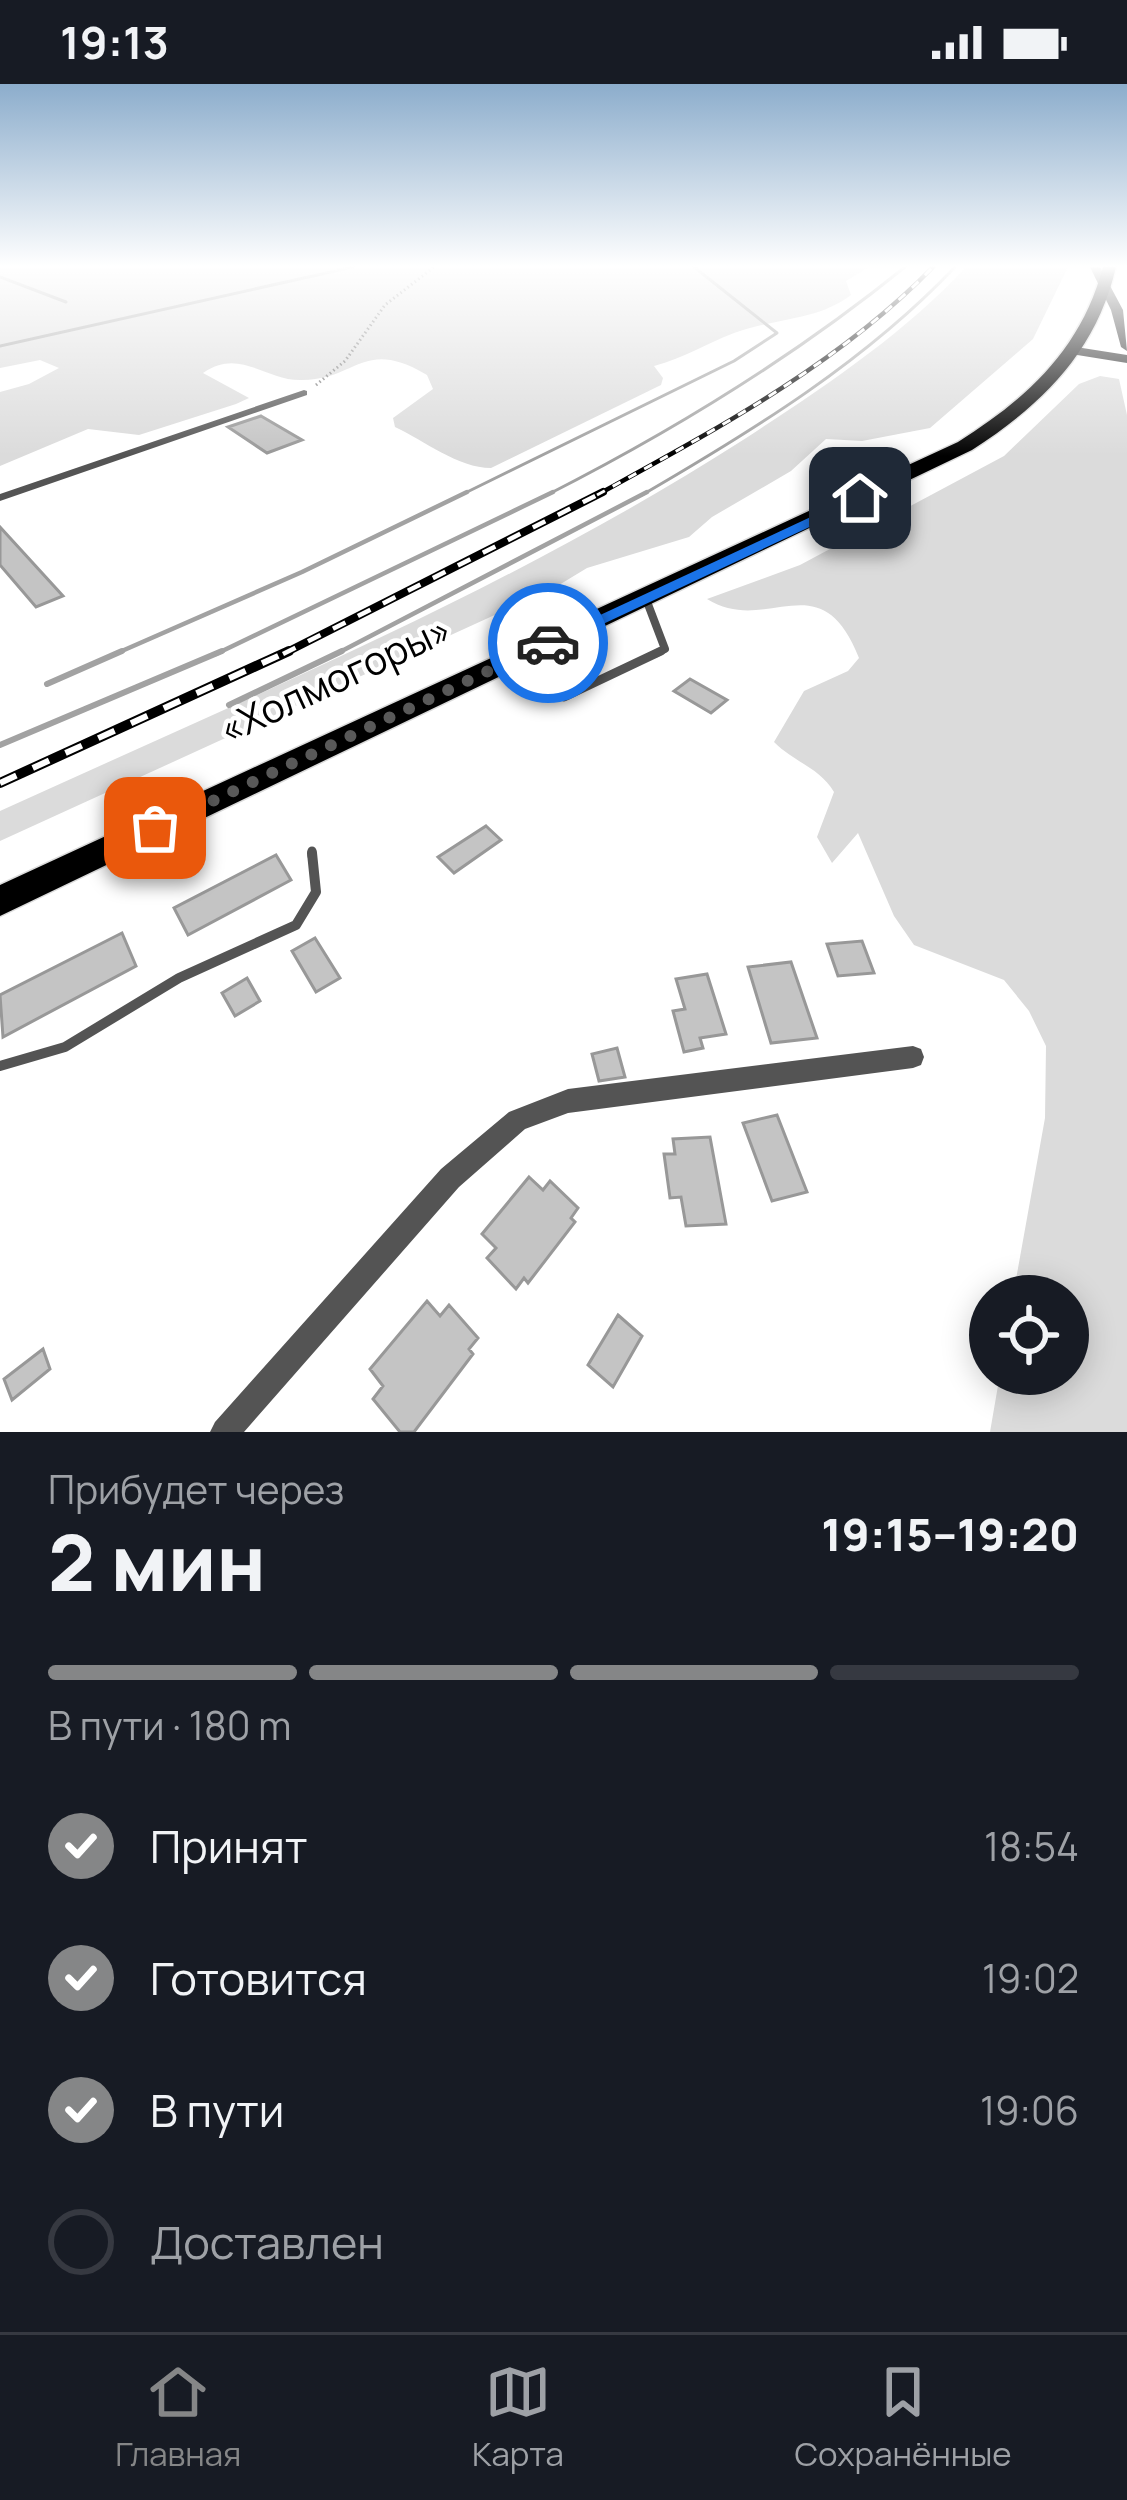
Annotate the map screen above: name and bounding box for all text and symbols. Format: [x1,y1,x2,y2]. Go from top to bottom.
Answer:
text: 19:13 [60,11,169,73]
pin [809,447,911,549]
icon: home [827,465,893,531]
courier [488,583,608,703]
street label: «Холмогоры» [210,601,459,755]
icon: car [515,610,581,676]
pin [104,777,206,879]
icon: bag [122,795,188,861]
map controls [969,1275,1089,1395]
button: locate [969,1275,1089,1395]
text: Прибудет через [48,1462,344,1516]
text: 19:15–19:20 [821,1503,1079,1565]
text: 2 мин [48,1508,266,1614]
text: В пути · 180 m [48,1698,291,1752]
icon: check [48,1813,114,1879]
text: Принят [150,1815,308,1877]
text: 18:54 [984,1819,1079,1873]
icon: check [48,1945,114,2011]
text: Готовится [150,1947,367,2009]
text: 19:02 [982,1951,1079,2005]
icon: check [48,2077,114,2143]
text: В пути [150,2079,284,2141]
text: 19:06 [980,2083,1079,2137]
text: Доставлен [150,2211,384,2273]
tab: Главная [115,2359,241,2476]
tab: Карта [472,2359,564,2476]
tab: Сохранённые [794,2359,1012,2476]

